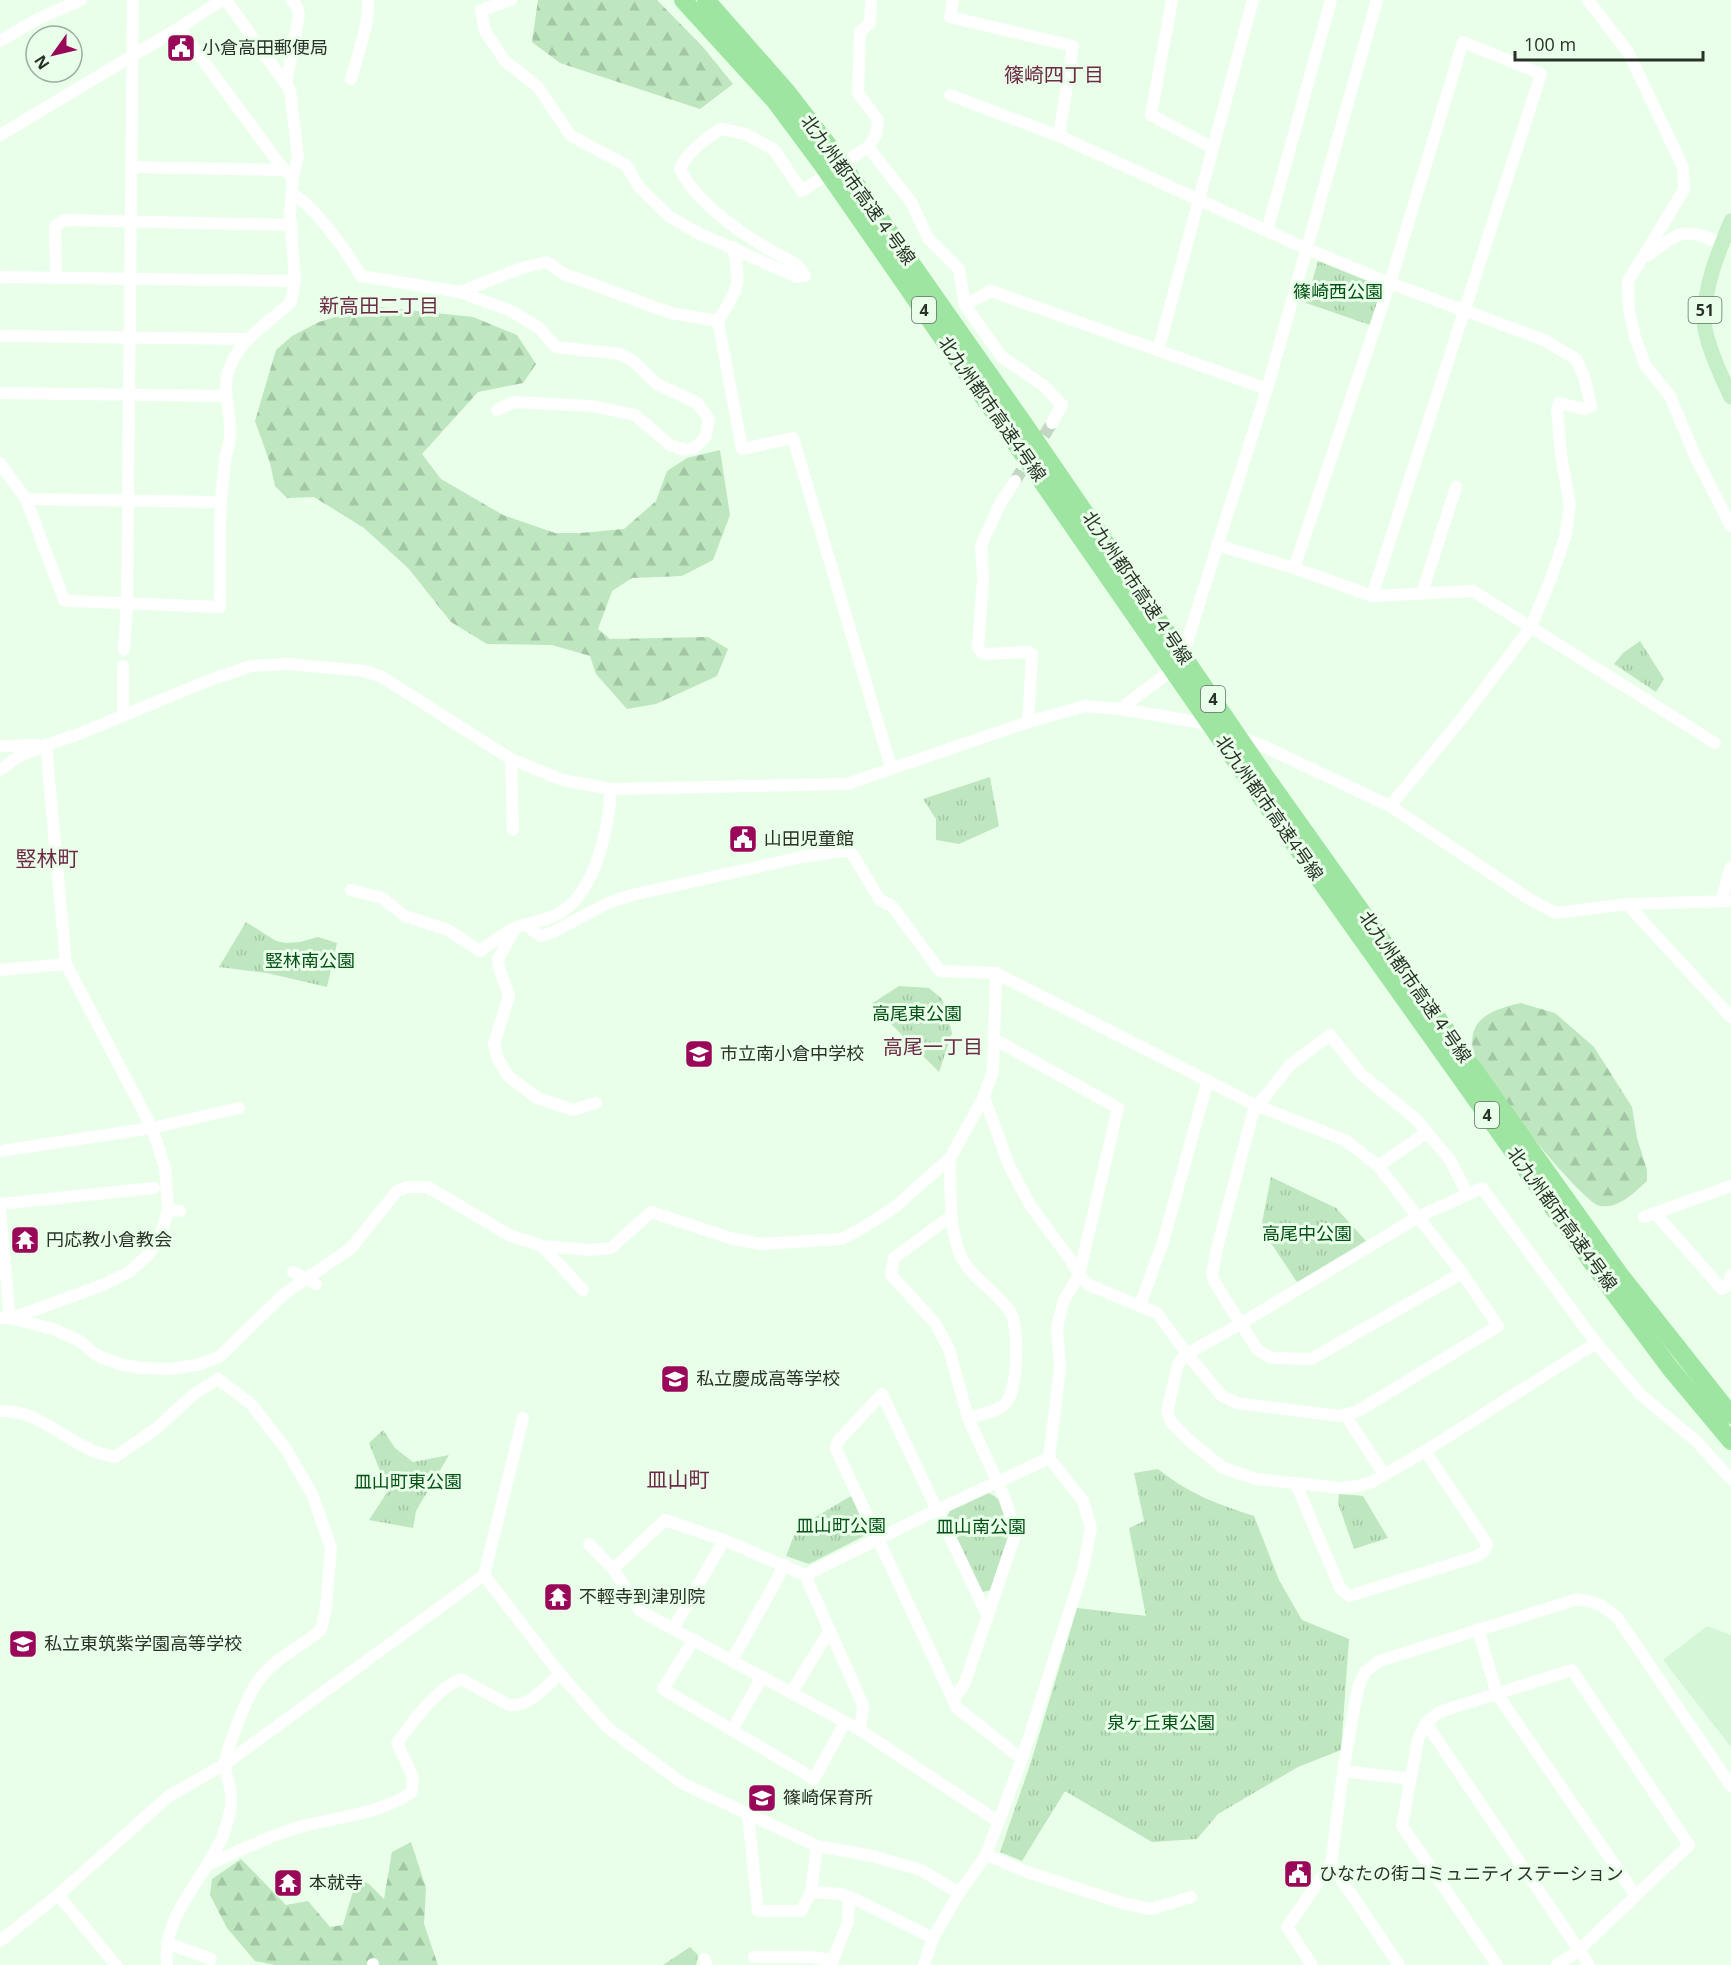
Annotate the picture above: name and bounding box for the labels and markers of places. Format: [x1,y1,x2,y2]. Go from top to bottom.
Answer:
public building icon: 小倉高田郵便局 [165,32,197,64]
place label: 小倉高田郵便局 [202,35,328,59]
public building icon: 山田児童館 [727,823,759,855]
place label: 山田児童館 [764,826,854,850]
school or university icon: 市立南小倉中学校 [683,1038,715,1070]
place label: 市立南小倉中学校 [720,1041,864,1065]
temple icon: 円応教小倉教会 [9,1224,41,1256]
place label: 円応教小倉教会 [46,1227,172,1251]
school or university icon: 私立慶成高等学校 [659,1363,691,1395]
place label: 私立慶成高等学校 [696,1366,840,1390]
temple icon: 不輕寺到津別院 [542,1581,574,1613]
place label: 不輕寺到津別院 [579,1584,705,1608]
school or university icon: 私立東筑紫学園高等学校 [7,1628,39,1660]
place label: 私立東筑紫学園高等学校 [44,1631,242,1655]
school or university icon: 篠崎保育所 [746,1782,778,1814]
place label: 篠崎保育所 [783,1785,873,1809]
public building icon: ひなたの街コミュニティステーション [1282,1858,1314,1890]
place label: ひなたの街コミュニティステーション [1319,1861,1624,1885]
temple icon: 本就寺 [272,1867,304,1899]
place label: 本就寺 [309,1870,363,1894]

